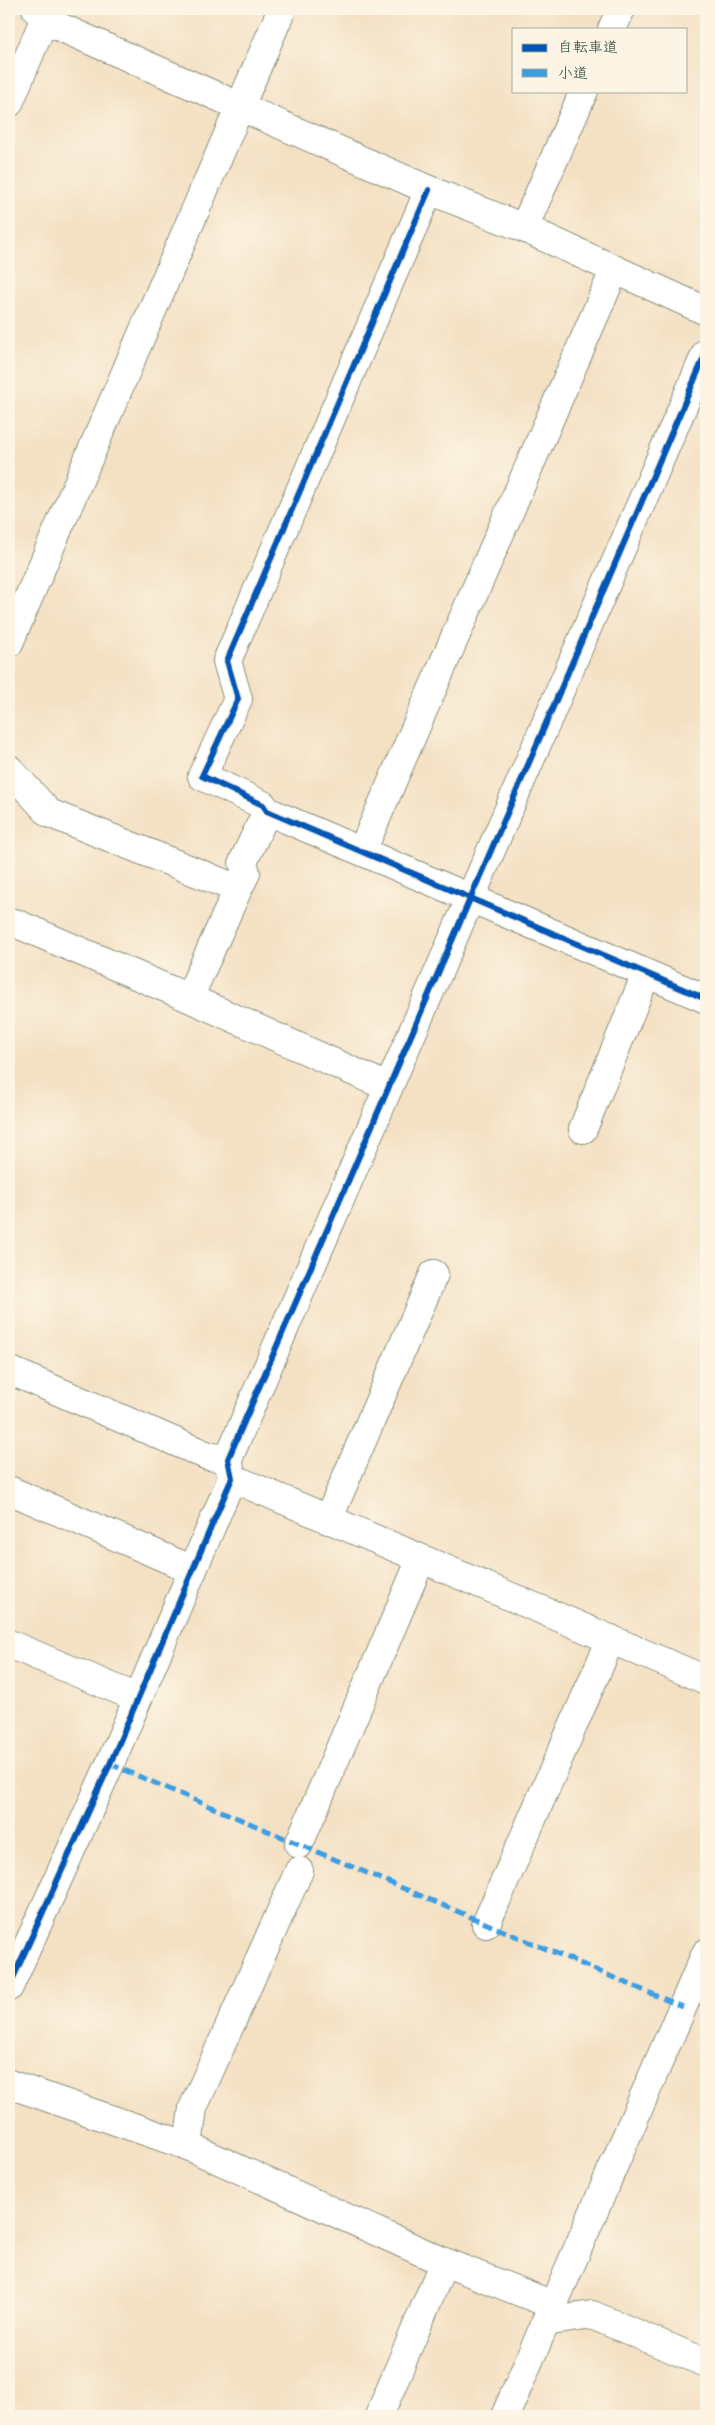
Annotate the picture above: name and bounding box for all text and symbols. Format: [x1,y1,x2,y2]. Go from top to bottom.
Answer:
legend [512,28,688,92]
text: 自転車道 [558,38,618,57]
text: 小道 [558,64,588,83]

